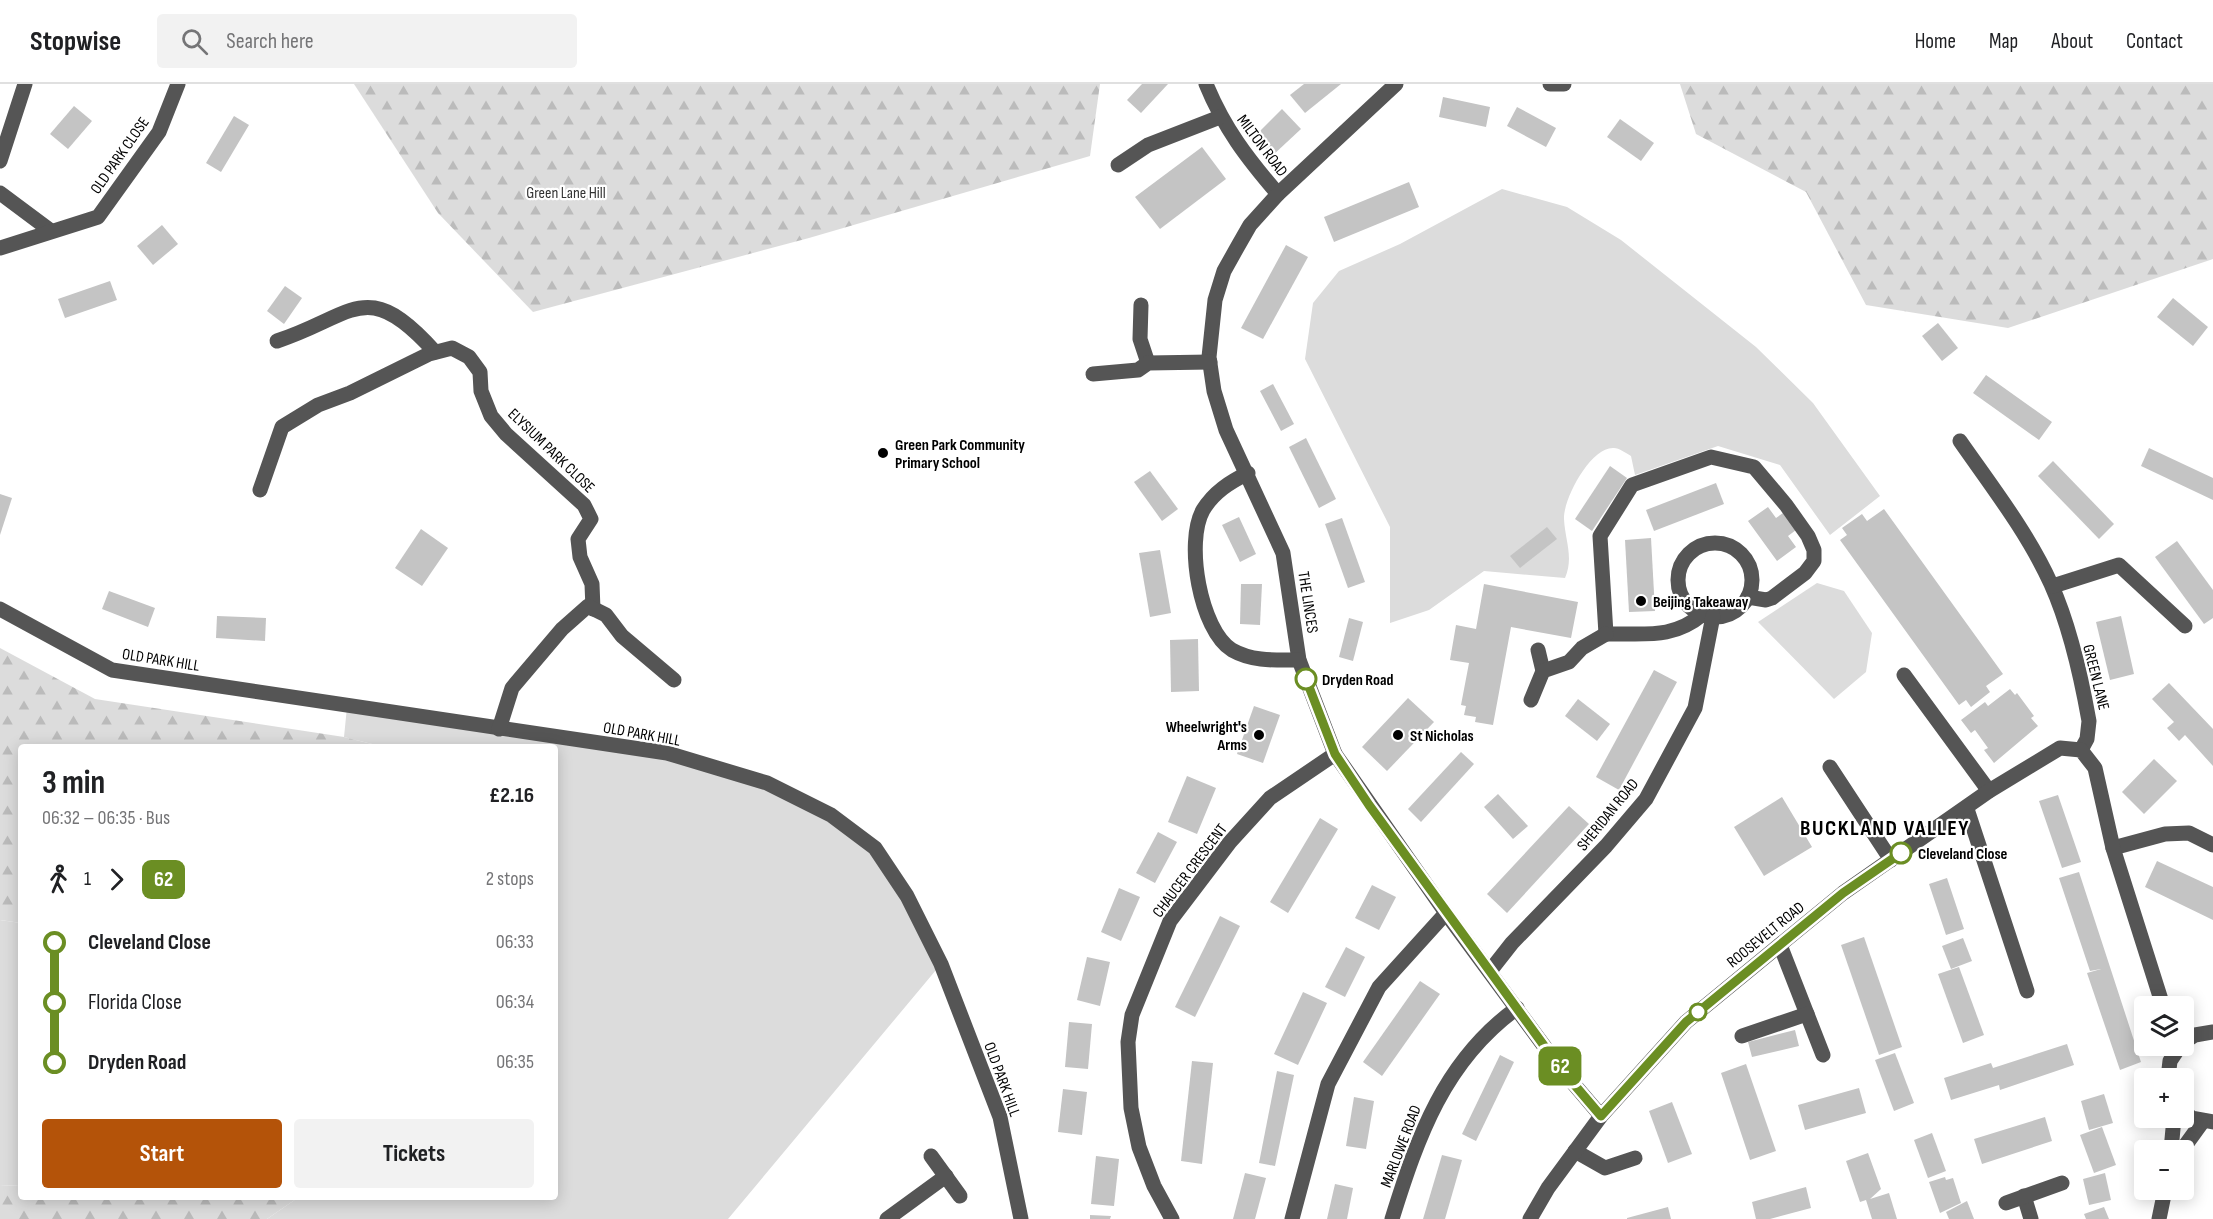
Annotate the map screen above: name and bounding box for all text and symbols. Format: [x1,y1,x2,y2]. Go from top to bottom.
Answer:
search box [157,14,577,68]
text: Stopwise [30,25,121,58]
icon: search [178,25,211,58]
text: Search here [226,28,314,55]
text: Home [1915,29,1956,54]
text: Map [1989,29,2018,54]
text: About [2051,29,2093,54]
text: Contact [2126,29,2183,54]
street label: MILTON ROAD [1232,111,1291,181]
street label: OLD PARK CLOSE [87,114,154,198]
park label: Green Lane Hill [526,184,606,203]
street label: ELYSIUM PARK CLOSE [504,405,598,497]
place label: Green Park Community Primary School [895,436,1025,473]
marker: Green Park Community Primary School [876,446,890,460]
street label: THE LINCES [1293,570,1322,635]
place label: Beijing Takeaway [1653,593,1749,612]
marker: Beijing Takeaway [1634,594,1648,608]
street label: GREEN LANE [2078,643,2113,712]
street label: OLD PARK HILL [121,645,201,676]
marker: Dryden Road [1295,668,1317,690]
place label: Dryden Road [1322,671,1394,690]
street label: OLD PARK HILL [602,718,682,751]
place label: Wheelwright's Arms [1166,718,1247,755]
place label: St Nicholas [1410,727,1474,746]
marker: Wheelwright's Arms [1252,728,1266,742]
marker: St Nicholas [1391,728,1405,742]
text: 3 min [42,763,105,803]
street label: SHERIDAN ROAD [1573,775,1643,855]
text: £2.16 [489,782,534,809]
text: 06:32 – 06:35 · Bus [42,806,170,830]
district label: BUCKLAND VALLEY [1800,815,1970,842]
street label: CHAUCER CRESCENT [1149,820,1232,922]
marker: Cleveland Close [1890,842,1912,864]
place label: Cleveland Close [1918,845,2008,864]
icon: walk [42,863,75,896]
icon: forward [100,863,133,896]
text: 1 [84,867,91,891]
text: 62 [154,867,173,892]
text: 2 stops [486,867,534,891]
street label: ROOSEVELT ROAD [1723,898,1809,972]
text: Cleveland Close [88,929,211,956]
text: 06:33 [496,930,534,954]
text: Florida Close [88,989,182,1016]
text: 06:34 [496,990,534,1014]
map controls [2134,996,2194,1200]
button: layers [2134,996,2194,1056]
unlabelled marker [1689,1003,1707,1021]
street label: OLD PARK HILL [979,1040,1024,1119]
line badge: 62 [1533,1046,1587,1086]
text: Dryden Road [88,1049,186,1076]
text: 06:35 [496,1050,534,1074]
text: 62 [1550,1054,1570,1079]
button: + [2134,1068,2194,1128]
street label: MARLOWE ROAD [1377,1103,1426,1190]
button: Start [42,1119,282,1188]
button: Tickets [294,1119,534,1188]
button: − [2134,1140,2194,1200]

